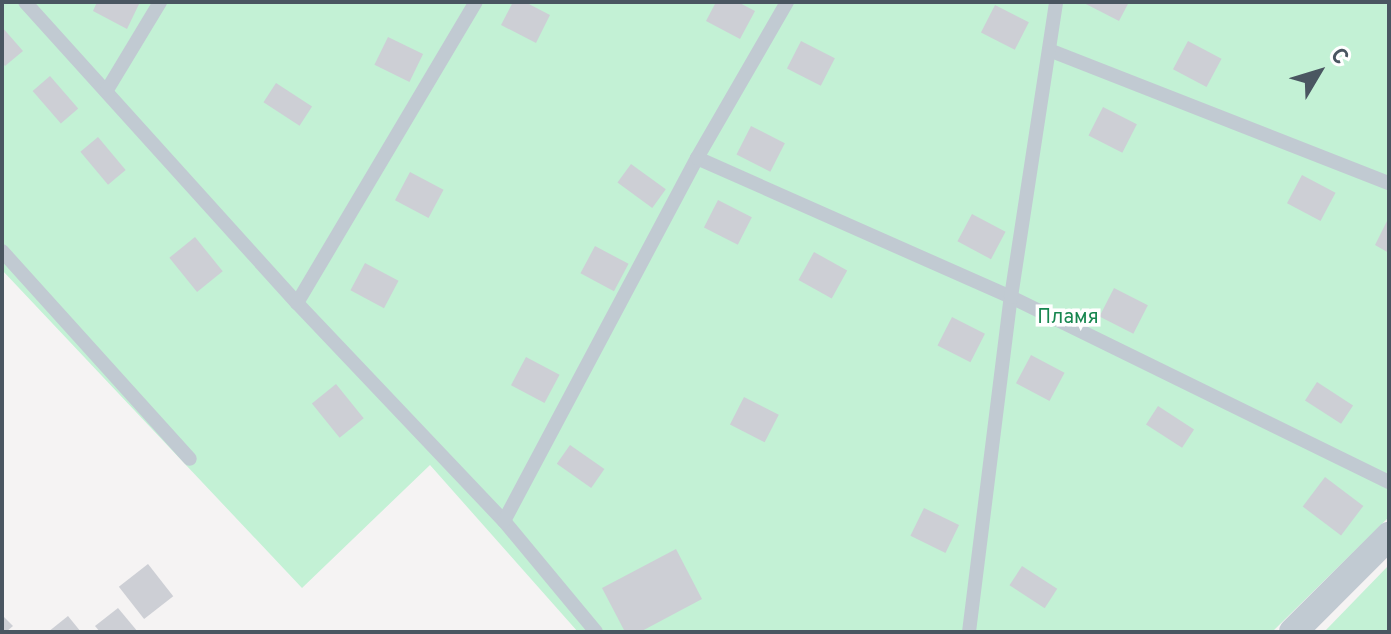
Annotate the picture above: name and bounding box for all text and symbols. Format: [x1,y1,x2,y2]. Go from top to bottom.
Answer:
north arrow [1279,32,1359,112]
text: С [1323,43,1353,71]
park label: Пламя [1037,306,1099,330]

